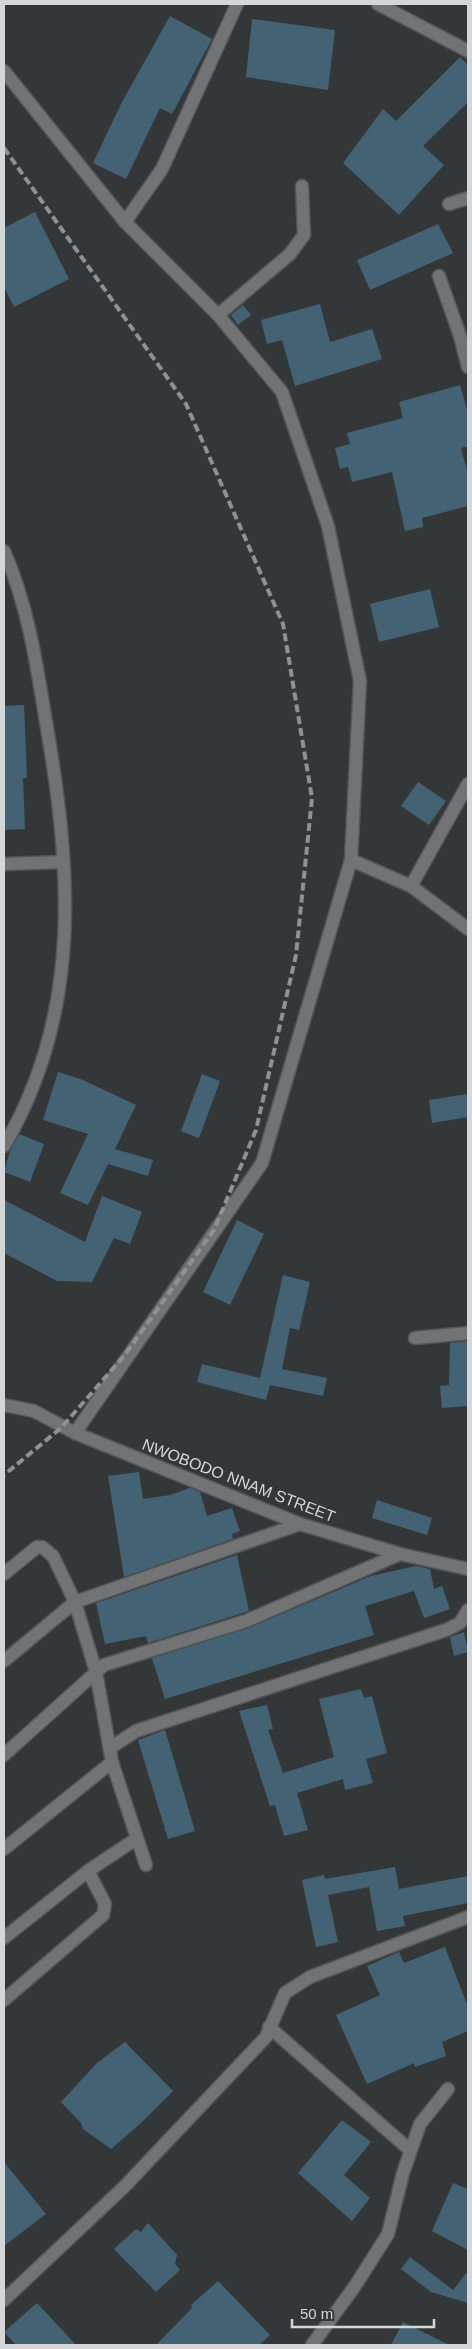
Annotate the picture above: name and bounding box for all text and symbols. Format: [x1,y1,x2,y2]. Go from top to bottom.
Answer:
street label: NWOBODO NNAM STREET [140,1436,338,1525]
scale bar [292,2296,434,2328]
text: 50 m [300,2305,333,2322]

